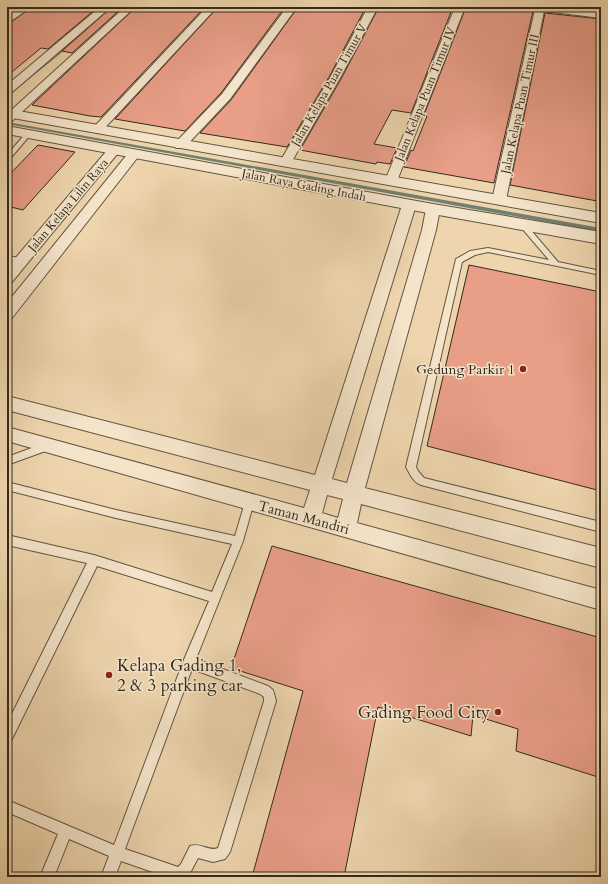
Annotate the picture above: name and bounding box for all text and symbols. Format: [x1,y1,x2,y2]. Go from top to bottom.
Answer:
street label: Jalan Kelapa Puan Timur V [286,21,371,151]
street label: Jalan Kelapa Puan Timur IV [390,24,459,165]
street label: Jalan Kelapa Puan Timur III [497,33,543,177]
street label: Jalan Kelapa Lilin Raya [23,154,112,257]
street label: Jalan Raya Gading Indah [239,165,368,205]
place label: Gedung Parkir 1 [416,360,515,379]
marker: Gedung Parkir 1 [518,364,528,374]
street label: Taman Mandiri [256,496,352,539]
place label: Kelapa Gading 1, 2 & 3 parking car [117,654,243,697]
marker: Kelapa Gading 1, 2 & 3 parking car [104,670,114,680]
place label: Gading Food City [358,701,490,724]
marker: Gading Food City [493,707,503,717]

